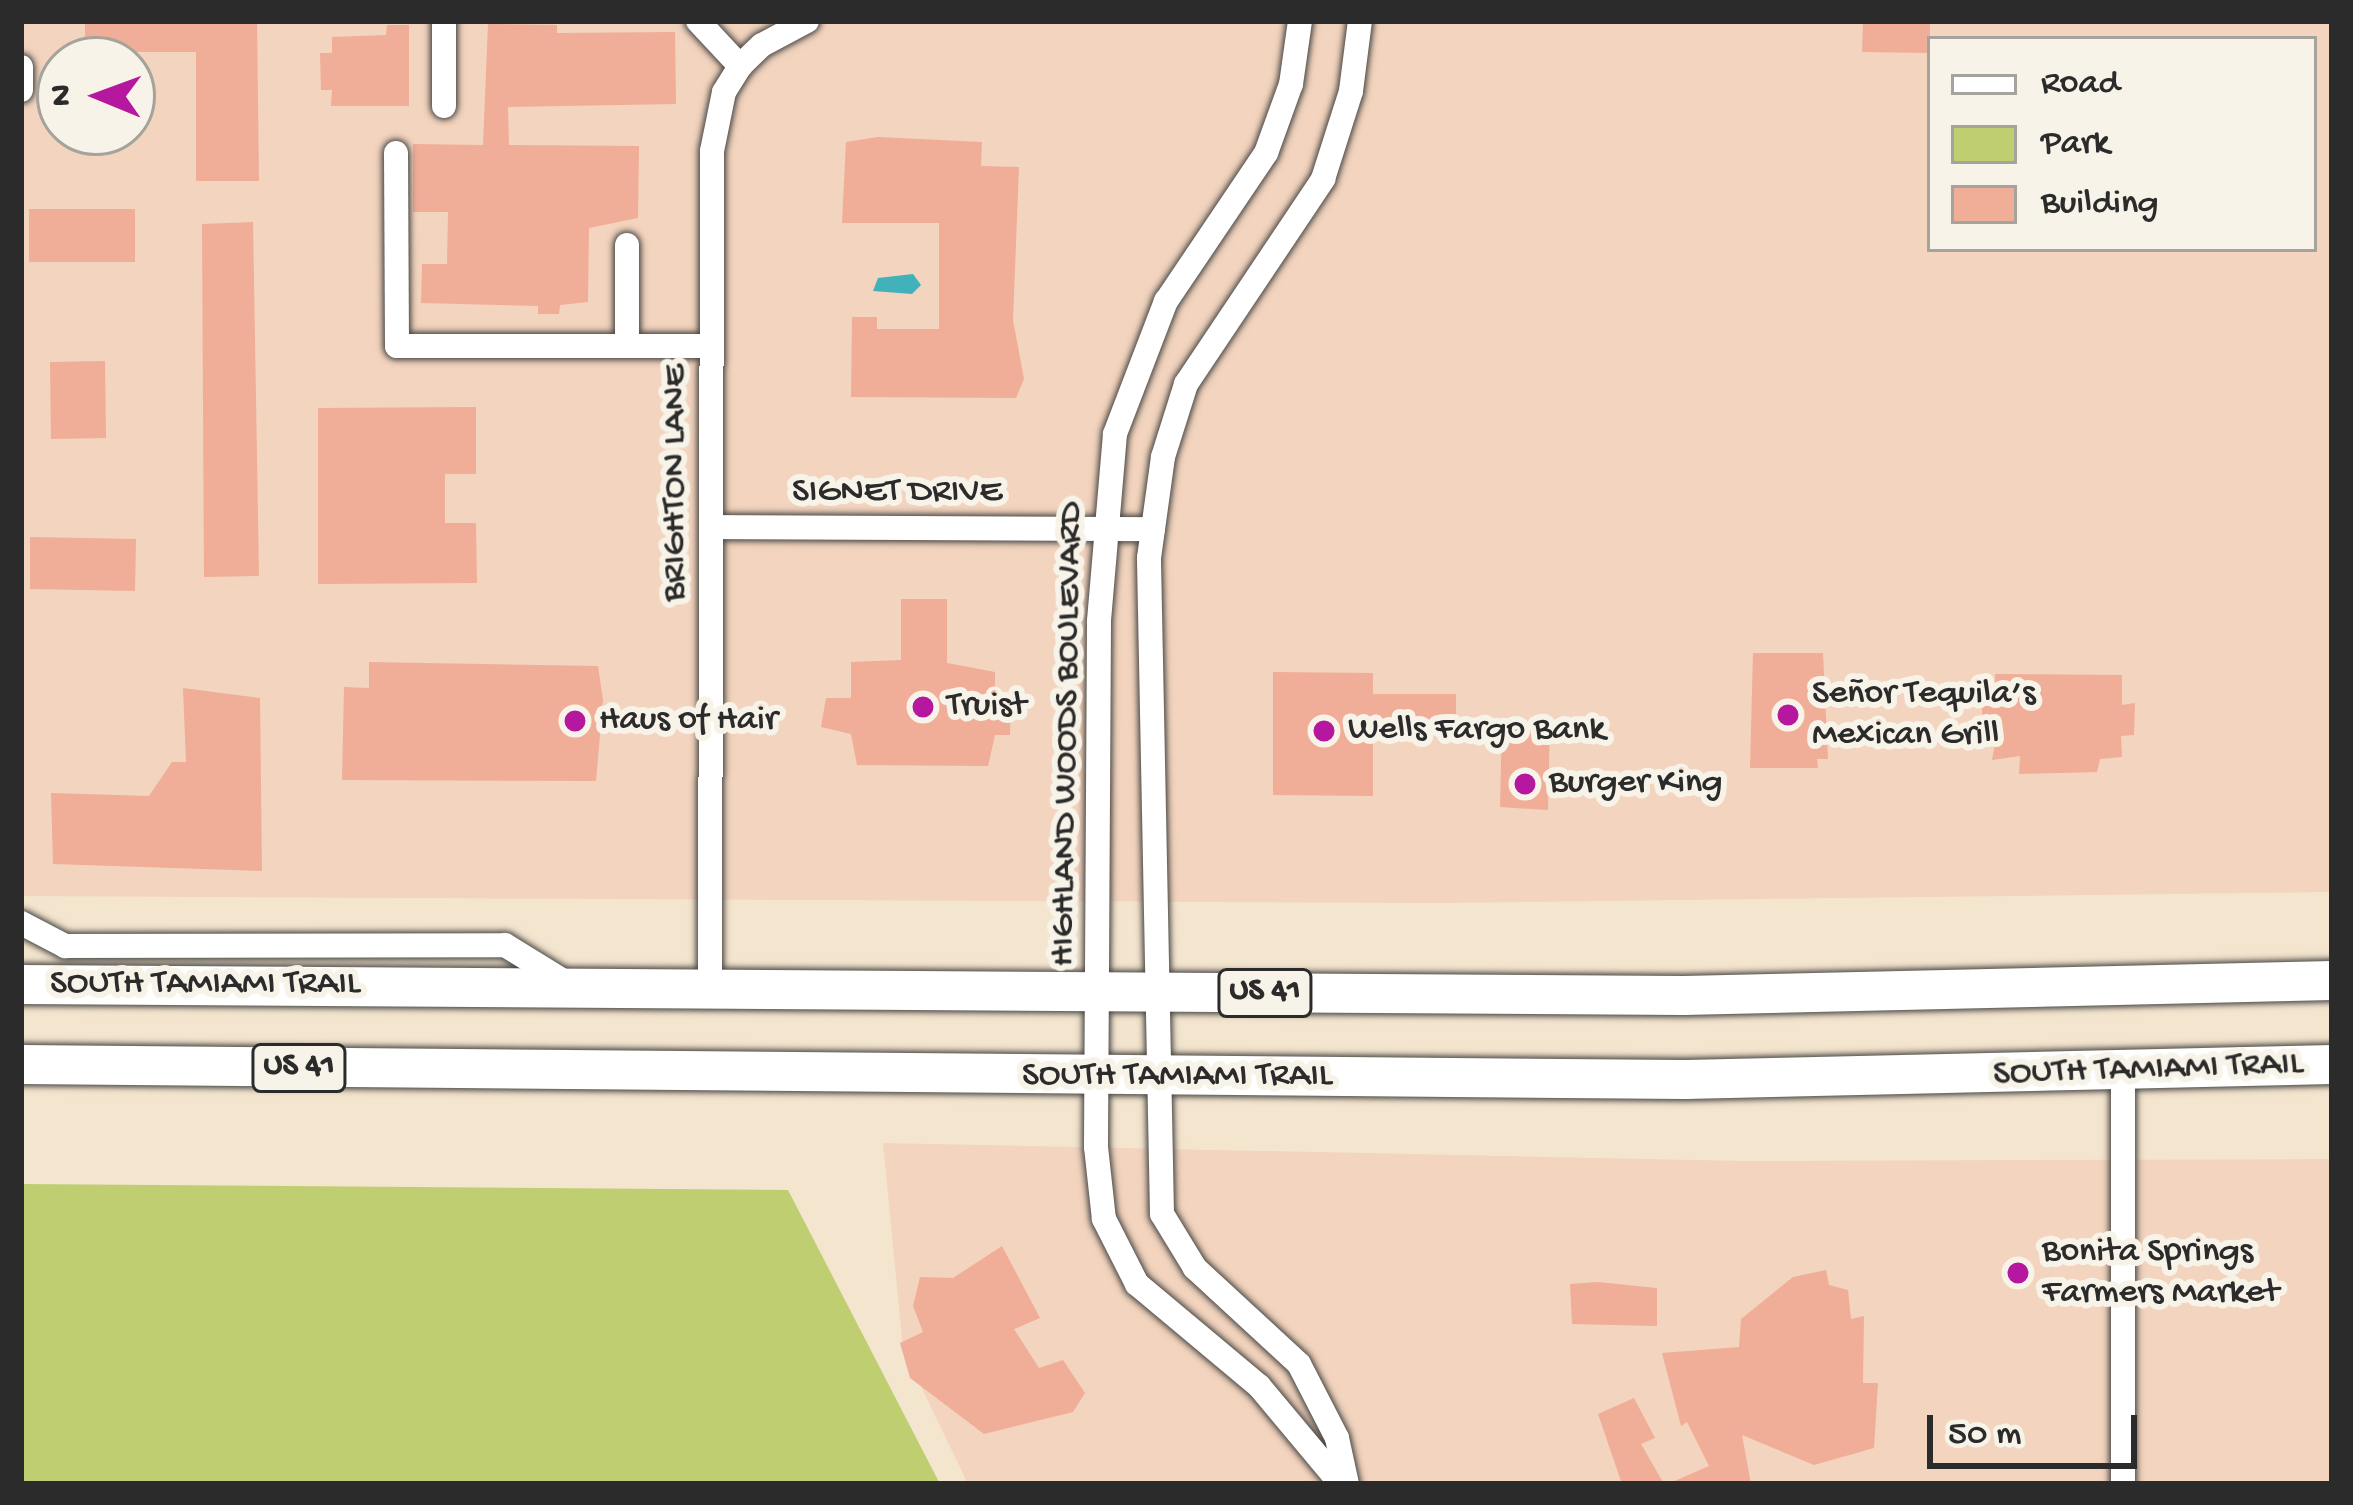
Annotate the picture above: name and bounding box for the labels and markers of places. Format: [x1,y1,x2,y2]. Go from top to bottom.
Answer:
place label: Señor Tequila’s Mexican Grill [1812,672,2035,757]
place label: Truist [947,685,1026,729]
marker: Truist [910,694,936,720]
place label: Haus of Hair [599,699,778,743]
marker: Señor Tequila’s Mexican Grill [1775,702,1801,728]
marker: Haus of Hair [562,708,588,734]
place label: Wells Fargo Bank [1348,709,1605,753]
marker: Wells Fargo Bank [1311,718,1337,744]
place label: Burger King [1549,762,1723,806]
marker: Burger King [1512,771,1538,797]
place label: Bonita Springs Farmers Market [2042,1230,2279,1315]
marker: Bonita Springs Farmers Market [2005,1260,2031,1286]

